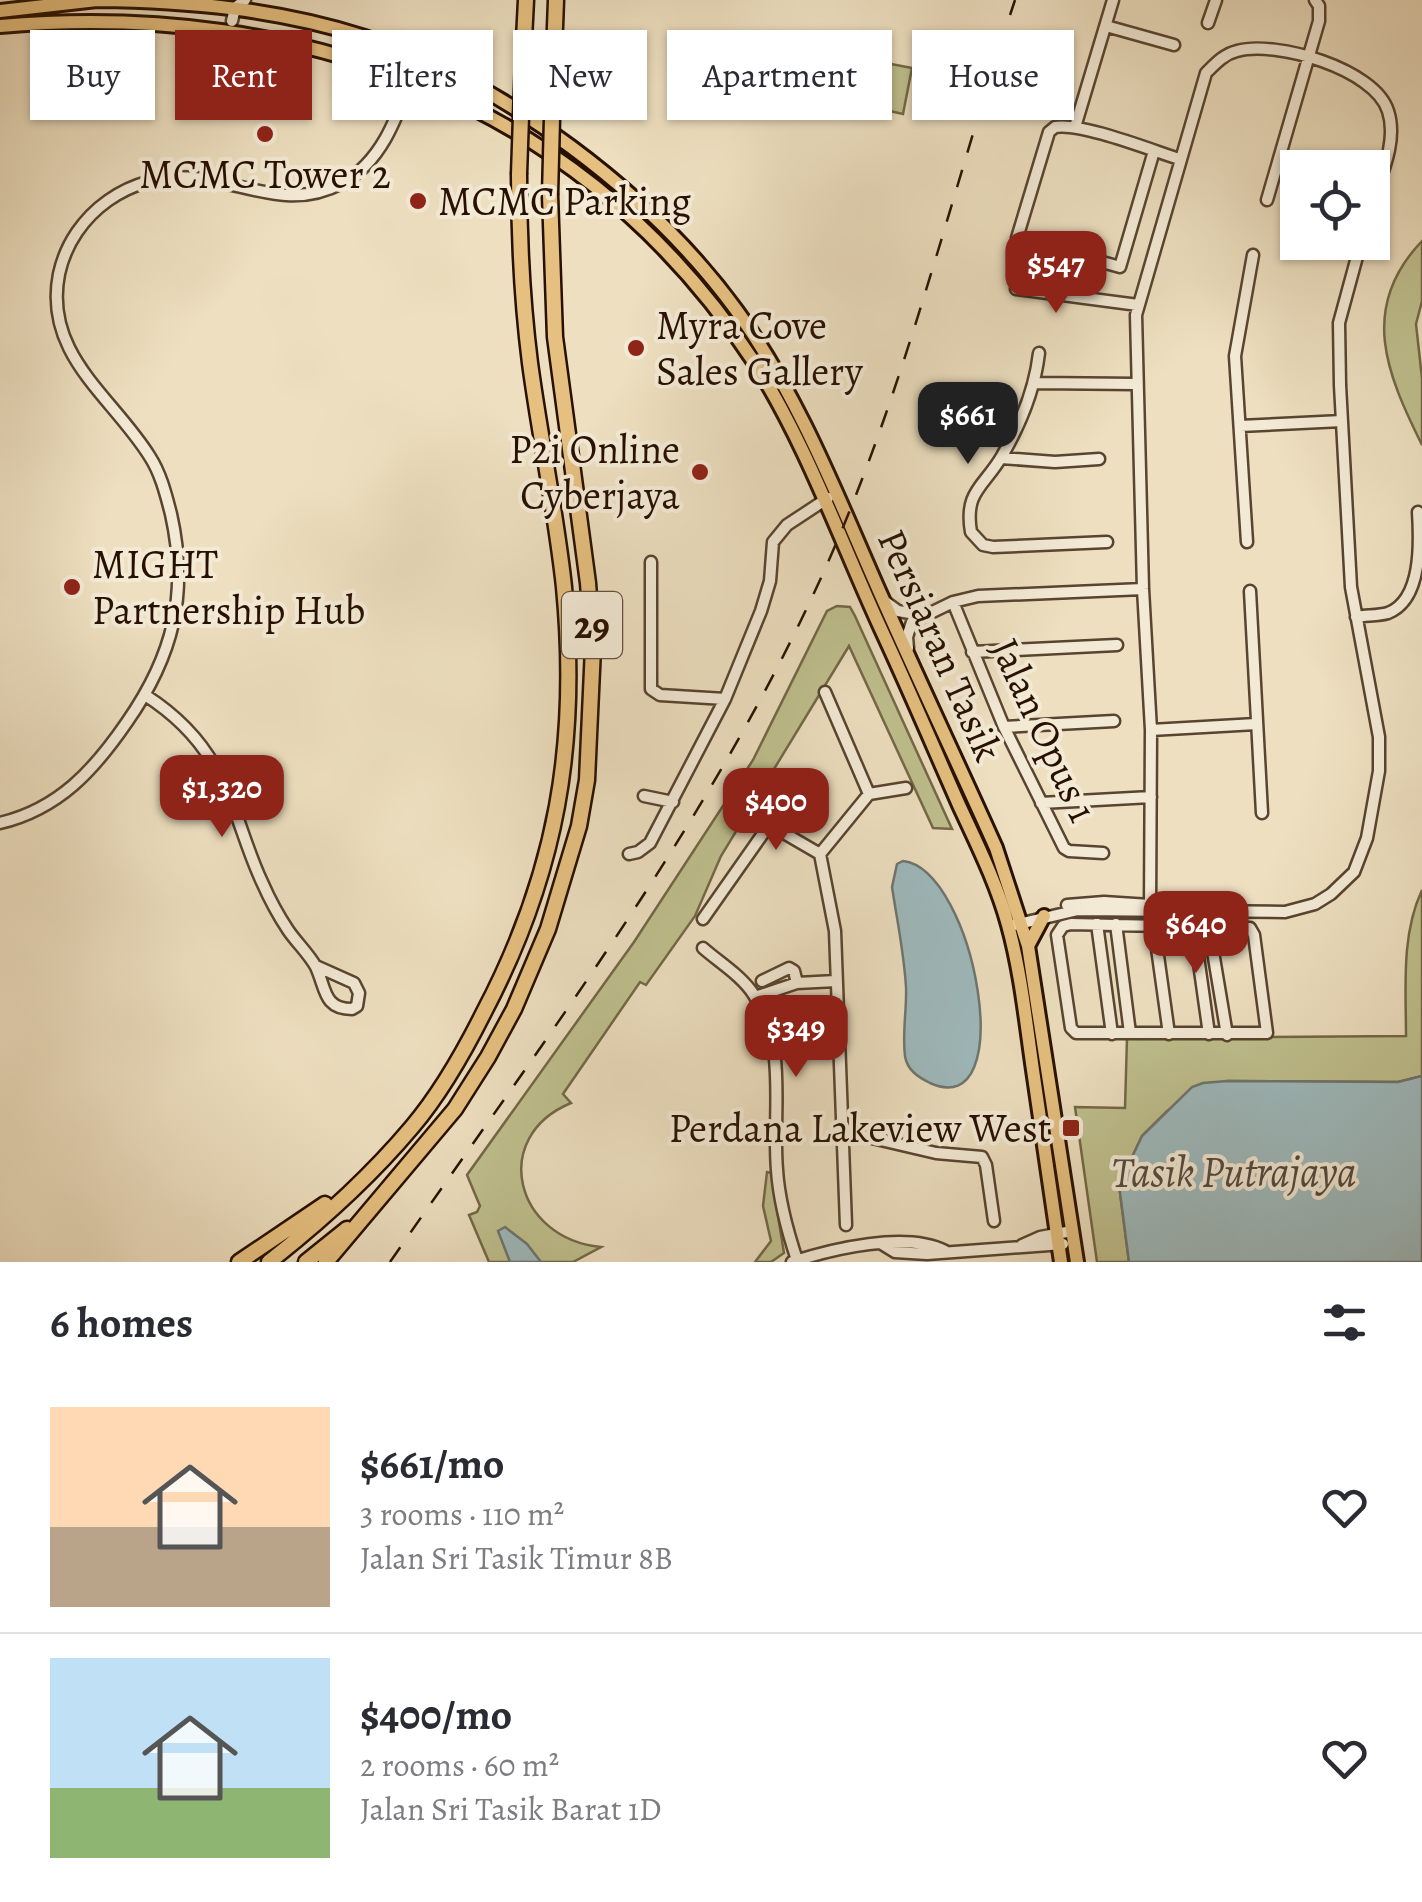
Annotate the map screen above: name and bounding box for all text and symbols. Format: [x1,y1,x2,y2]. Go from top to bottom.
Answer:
chip: Buy [30,30,155,120]
chip: Rent [175,30,312,120]
chip: Filters [332,30,493,120]
chip: New [513,30,647,120]
chip: Apartment [667,30,892,120]
chip: House [912,30,1074,120]
marker: MCMC Tower 2 [254,123,276,145]
place label: MCMC Tower 2 [139,147,391,202]
map controls [1280,150,1390,260]
button: locate [1280,150,1390,260]
place label: MCMC Parking [438,174,691,229]
marker: MCMC Parking [407,190,429,212]
pin: $547 [997,231,1115,316]
text: $547 [1027,241,1085,285]
place label: Myra Cove Sales Gallery [656,298,864,399]
marker: Myra Cove Sales Gallery [625,337,647,359]
pin: $661 [909,382,1027,467]
text: $661 [940,392,996,436]
place label: P2i Online Cyberjaya [509,422,680,523]
marker: P2i Online Cyberjaya [689,461,711,483]
street label: Persiaran Tasik [864,520,1016,770]
place label: MIGHT Partnership Hub [92,537,365,638]
marker: MIGHT Partnership Hub [61,576,83,598]
road number: 29 [562,592,622,658]
street label: Jalan Opus 1 [977,629,1111,831]
pin: $1,320 [141,755,303,840]
text: $1,320 [182,765,262,809]
pin: $400 [717,768,835,853]
text: $400 [745,778,807,822]
pin: $640 [1137,891,1255,976]
text: $640 [1166,901,1227,945]
pin: $349 [737,995,855,1080]
text: $349 [767,1005,825,1049]
place label: Perdana Lakeview West [669,1101,1051,1156]
marker: Perdana Lakeview West [1060,1117,1082,1139]
water label: Tasik Putrajaya [1112,1143,1356,1200]
text: 6 homes [50,1294,193,1351]
icon: filters [1317,1295,1372,1350]
text: $661/mo [360,1435,505,1492]
icon: home [130,1447,250,1567]
icon: heart [1317,1480,1372,1535]
text: 3 rooms · 110 m² [360,1492,564,1536]
text: Jalan Sri Tasik Timur 8B [360,1536,673,1580]
text: $400/mo [360,1686,512,1743]
icon: home [130,1698,250,1818]
icon: heart [1317,1731,1372,1786]
text: 2 rooms · 60 m² [360,1743,559,1787]
text: Jalan Sri Tasik Barat 1D [360,1787,661,1831]

